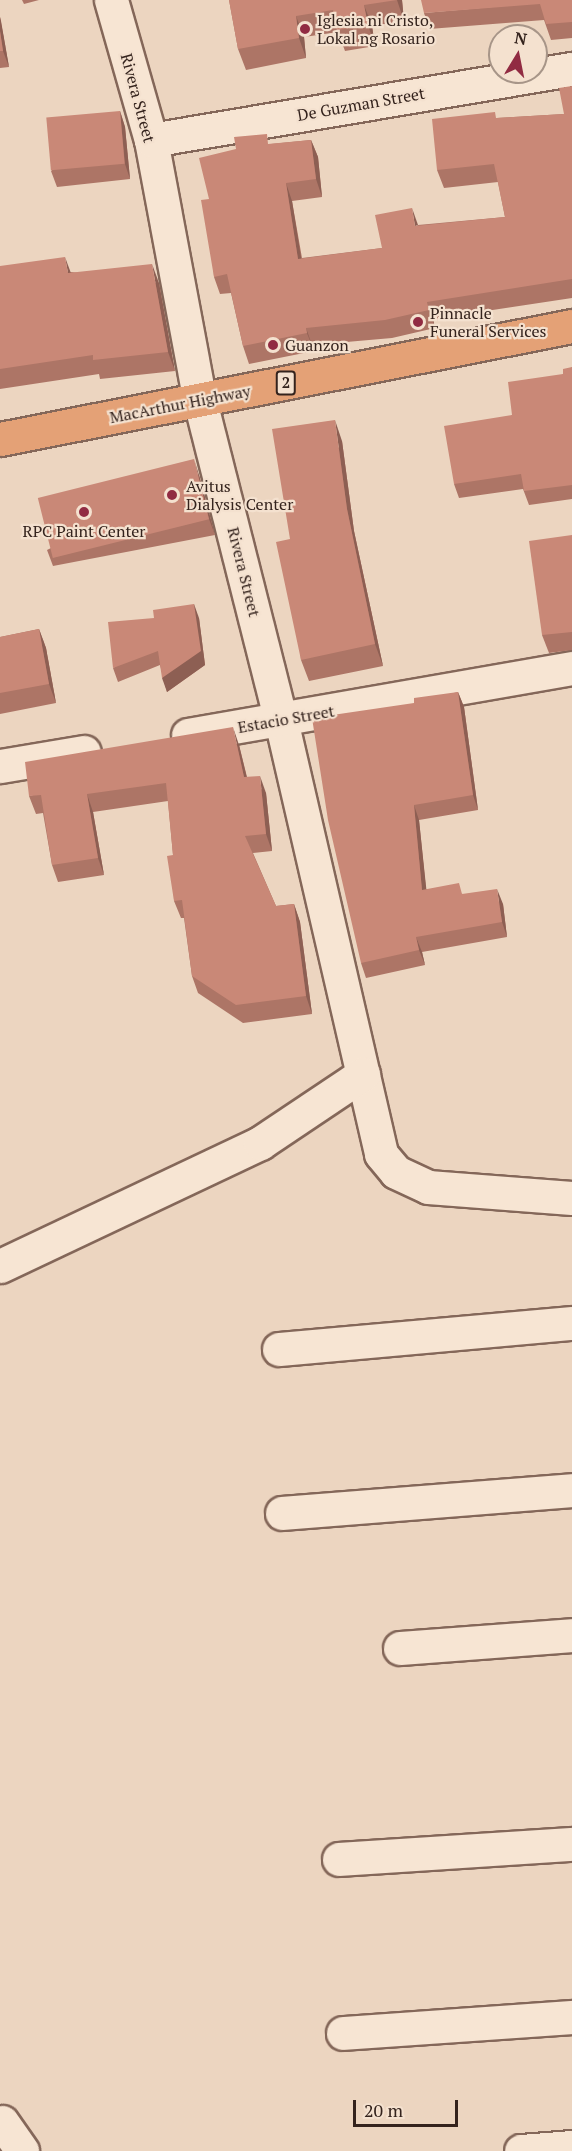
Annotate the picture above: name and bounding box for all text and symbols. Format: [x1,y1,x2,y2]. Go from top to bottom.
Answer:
place label: Iglesia ni Cristo, Lokal ng Rosario [317,10,435,48]
marker: Iglesia ni Cristo, Lokal ng Rosario [298,22,312,36]
north arrow [488,24,548,84]
text: N [513,26,529,50]
street label: Rivera Street [117,51,159,145]
street label: De Guzman Street [296,83,426,125]
place label: Pinnacle Funeral Services [430,303,546,341]
marker: Pinnacle Funeral Services [411,315,425,329]
place label: Guanzon [285,335,349,355]
marker: Guanzon [266,338,280,352]
road number: 2 [276,371,296,395]
street label: MacArthur Highway [108,381,252,427]
place label: Avitus Dialysis Center [186,476,293,514]
marker: Avitus Dialysis Center [163,486,181,504]
marker: RPC Paint Center [77,505,91,519]
place label: RPC Paint Center [22,521,146,541]
street label: Rivera Street [224,525,264,619]
street label: Estacio Street [236,701,336,737]
scale bar [356,2088,461,2126]
text: 20 m [364,2098,403,2122]

